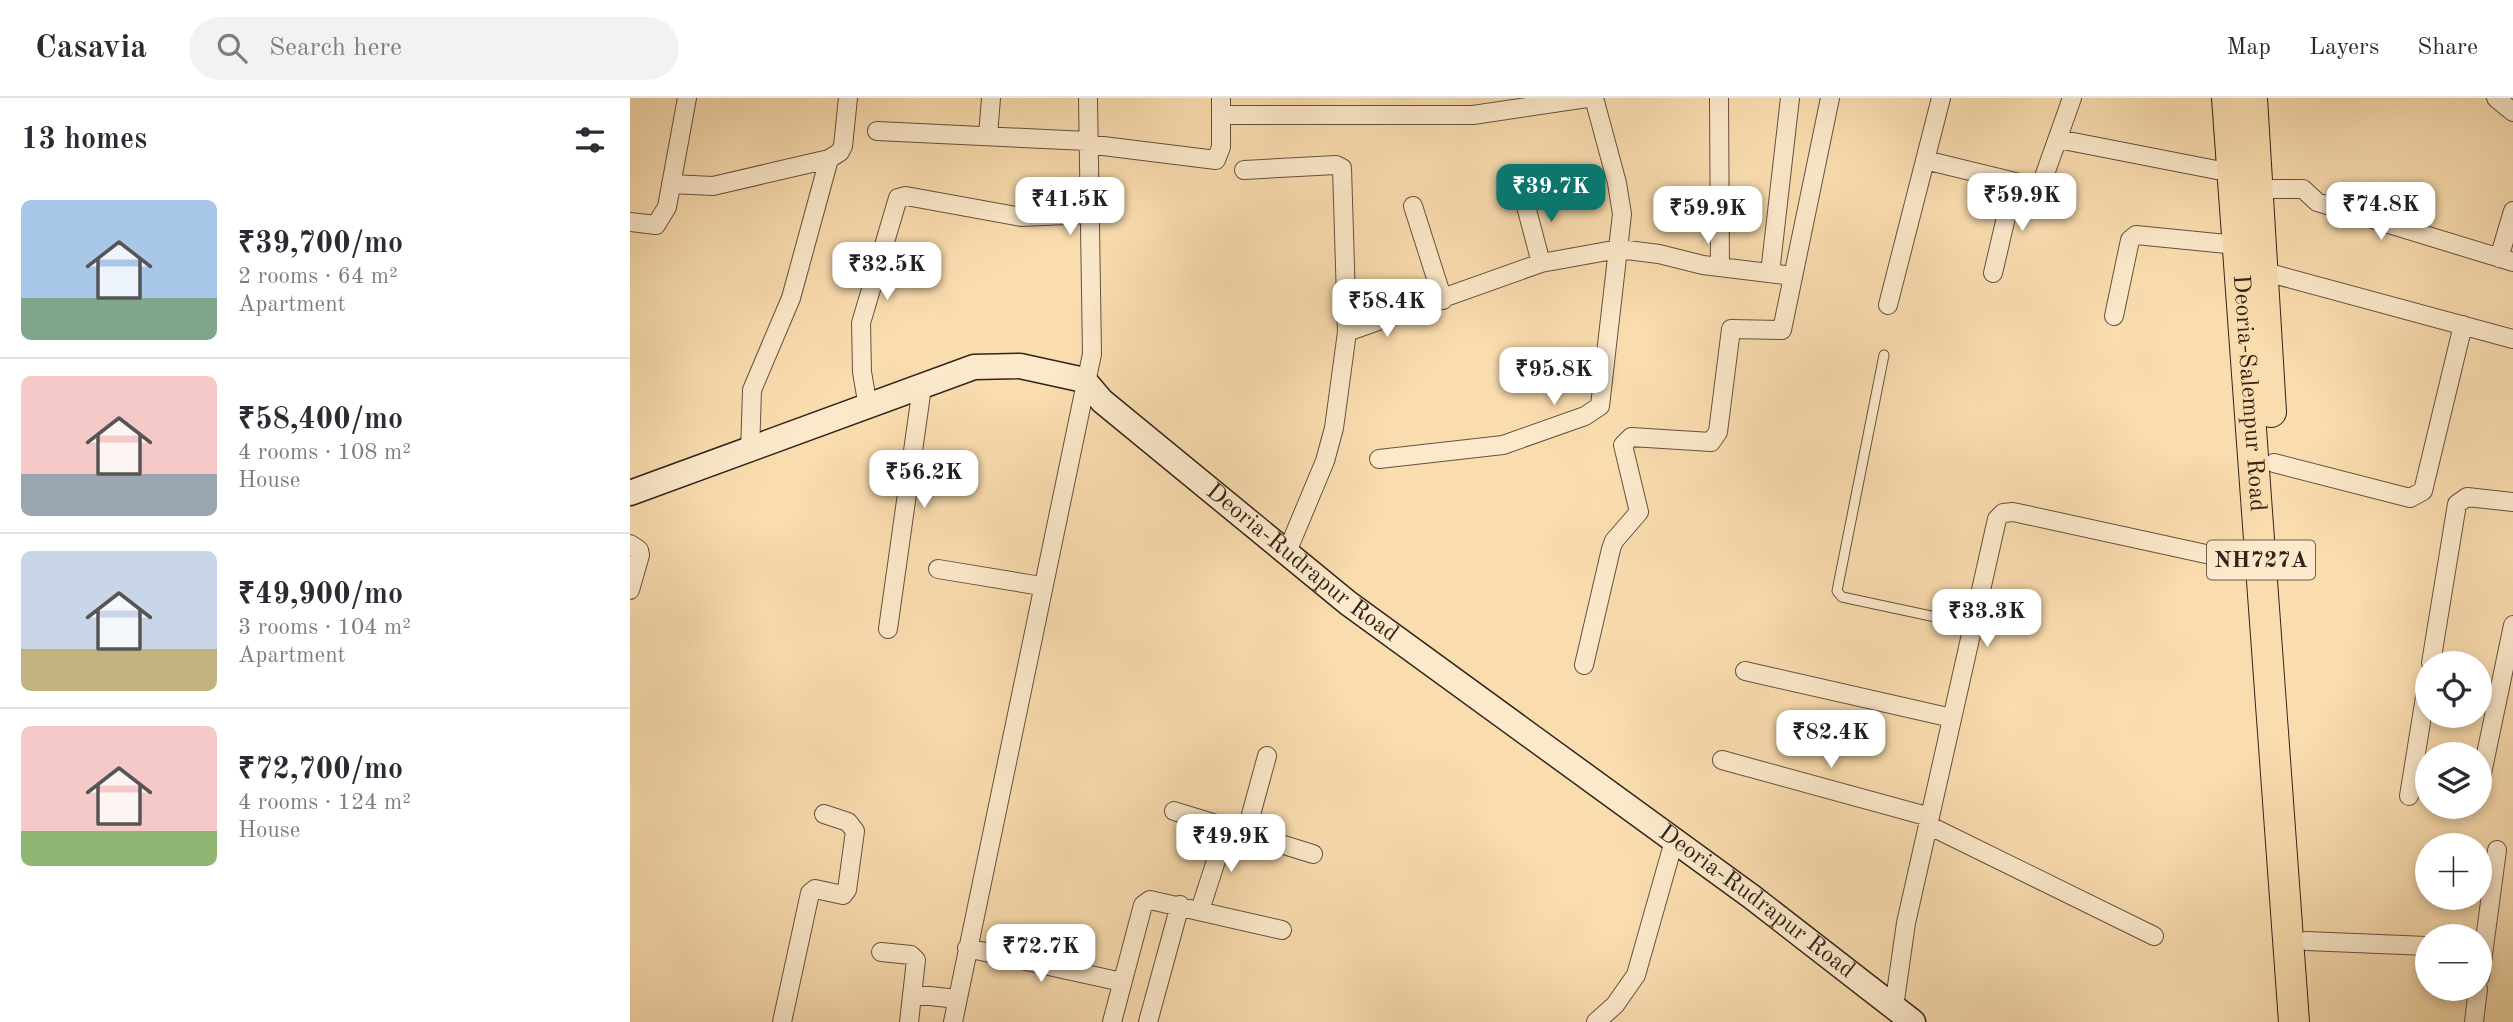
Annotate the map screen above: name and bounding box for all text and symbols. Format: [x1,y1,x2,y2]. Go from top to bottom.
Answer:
search box [189,17,679,80]
icon: search [213,29,251,67]
text: Casavia [35,32,147,65]
text: Search here [269,35,402,61]
text: Map [2227,36,2271,60]
text: Layers [2309,36,2379,60]
text: Share [2417,36,2478,60]
icon: filters [571,121,609,159]
text: 13 homes [21,125,147,155]
pin: ₹39.7K [1494,164,1608,224]
pin: ₹59.9K [1965,174,2079,233]
text: ₹39.7K [1512,175,1590,198]
pin: ₹41.5K [1013,178,1127,237]
pin: ₹74.8K [2324,183,2438,242]
text: ₹59.9K [1983,184,2061,207]
pin: ₹59.9K [1651,186,1765,246]
text: ₹41.5K [1031,188,1109,211]
text: ₹74.8K [2342,193,2420,216]
text: ₹59.9K [1669,197,1747,220]
icon: home [77,228,161,312]
text: ₹39,700/mo [238,229,403,259]
pin: ₹32.5K [830,242,944,302]
text: ₹32.5K [848,253,926,276]
text: 2 rooms · 64 m² [238,265,398,288]
street label: Deoria-Salempur Road [2228,274,2269,513]
pin: ₹58.4K [1330,280,1444,339]
text: ₹58.4K [1348,290,1426,313]
text: Apartment [238,293,346,316]
pin: ₹95.8K [1497,348,1611,407]
text: ₹95.8K [1515,358,1593,381]
icon: home [77,404,161,488]
text: ₹58,400/mo [238,405,403,435]
text: 4 rooms · 108 m² [238,441,411,464]
pin: ₹56.2K [867,450,981,510]
text: ₹56.2K [885,461,963,484]
text: House [238,469,300,492]
street label: Deoria-Rudrapur Road [1201,479,1402,647]
road number: NH727A [2207,540,2315,580]
icon: home [77,579,161,663]
text: ₹49,900/mo [238,580,403,610]
pin: ₹33.3K [1930,589,2044,649]
text: ₹33.3K [1948,600,2026,623]
text: 3 rooms · 104 m² [238,616,411,639]
text: Apartment [238,644,346,667]
map controls [2415,651,2492,1001]
button: locate [2415,651,2492,728]
pin: ₹82.4K [1774,710,1888,770]
text: ₹82.4K [1792,721,1870,744]
button: layers [2415,742,2492,819]
icon: home [77,754,161,838]
text: ₹72,700/mo [238,755,403,785]
text: 4 rooms · 124 m² [238,791,411,814]
pin: ₹49.9K [1174,814,1288,874]
text: House [238,819,300,842]
street label: Deoria-Rudrapur Road [1654,821,1859,984]
text: ₹49.9K [1192,825,1270,848]
button: + [2415,833,2492,910]
pin: ₹72.7K [984,924,1098,984]
button: − [2415,924,2492,1001]
text: ₹72.7K [1002,935,1080,958]

